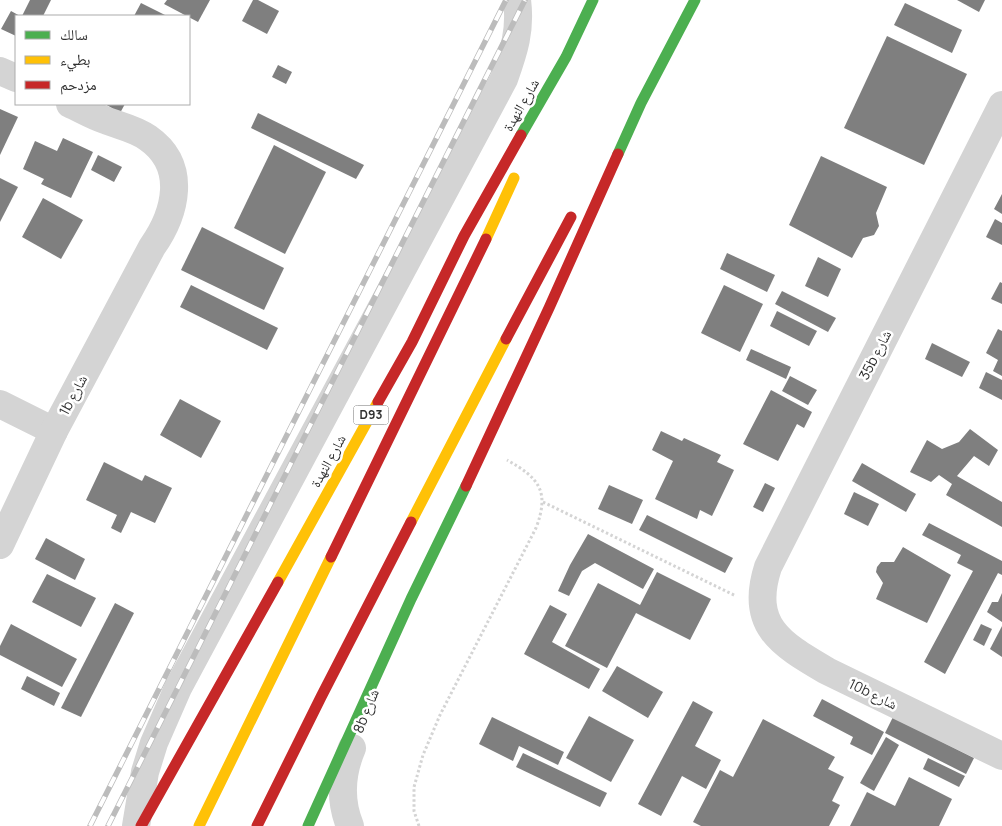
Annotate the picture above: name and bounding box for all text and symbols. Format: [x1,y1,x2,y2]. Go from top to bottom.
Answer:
legend [15,15,190,105]
text: سالك [60,24,88,45]
text: بطيء [60,49,90,72]
text: مزدحم [60,74,97,95]
street label: شارع النهدة [498,75,544,135]
street label: 35b شارع [854,327,896,383]
street label: 1b شارع [54,371,92,419]
road number: D93 [354,406,388,424]
street label: شارع النهدة [305,431,351,491]
street label: 10b شارع [845,674,901,714]
street label: 8b شارع [348,686,384,736]

